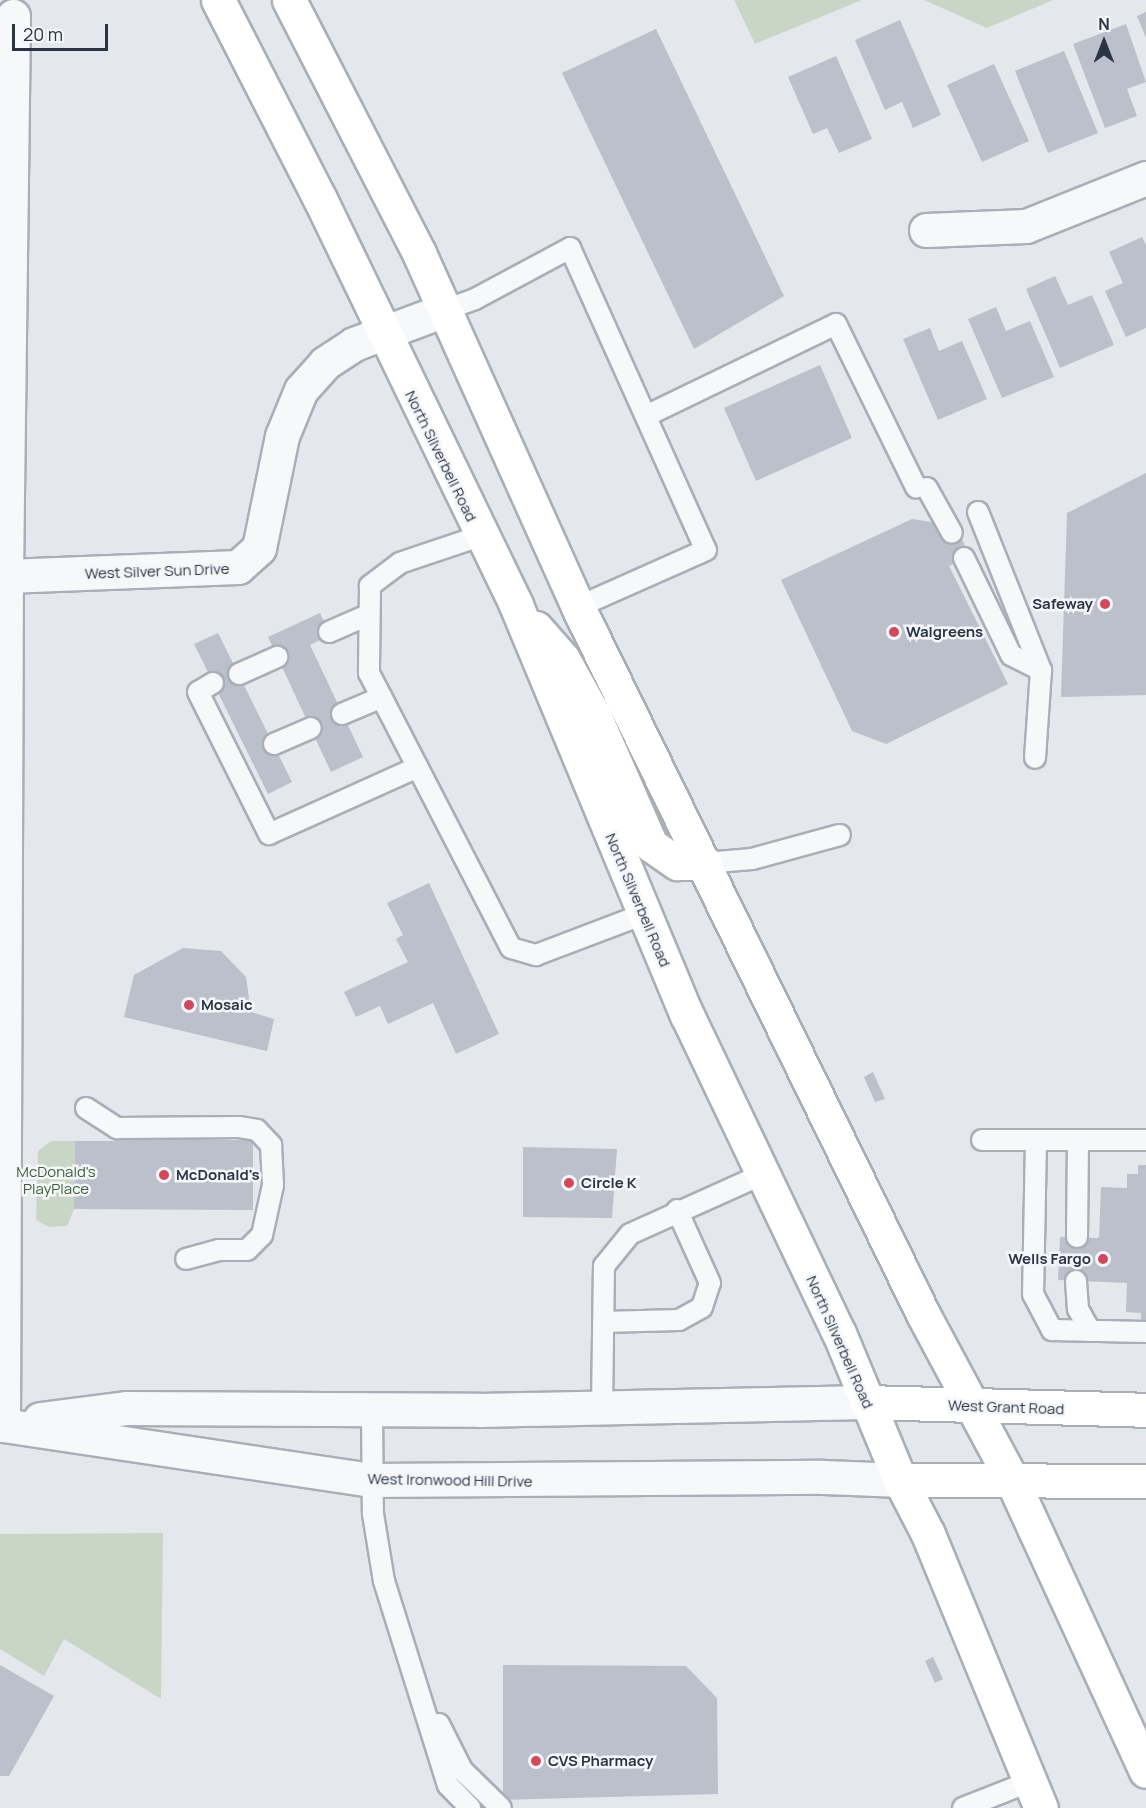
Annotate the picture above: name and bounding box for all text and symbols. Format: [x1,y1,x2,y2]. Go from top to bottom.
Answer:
scale bar [15,12,111,50]
north arrow [1074,12,1134,72]
text: N [1098,13,1110,35]
text: 20 m [23,22,63,46]
street label: North Silverbell Road [401,388,481,524]
street label: West Silver Sun Drive [84,559,230,583]
place label: Safeway [1032,595,1093,613]
marker: Safeway [1098,597,1112,611]
place label: Walgreens [906,623,983,641]
marker: Walgreens [887,625,901,639]
street label: North Silverbell Road [602,830,674,970]
place label: Mosaic [201,996,253,1014]
marker: Mosaic [182,998,196,1012]
park label: McDonald's PlayPlace [16,1162,96,1197]
place label: McDonald's [176,1166,260,1184]
marker: McDonald's [157,1168,171,1182]
place label: Circle K [581,1174,636,1192]
marker: Circle K [562,1176,576,1190]
place label: Wells Fargo [1008,1250,1091,1268]
marker: Wells Fargo [1096,1252,1110,1266]
street label: North Silverbell Road [803,1273,877,1411]
street label: West Grant Road [948,1396,1064,1418]
street label: West Ironwood Hill Drive [367,1470,533,1490]
place label: CVS Pharmacy [548,1752,653,1770]
marker: CVS Pharmacy [529,1754,543,1768]

